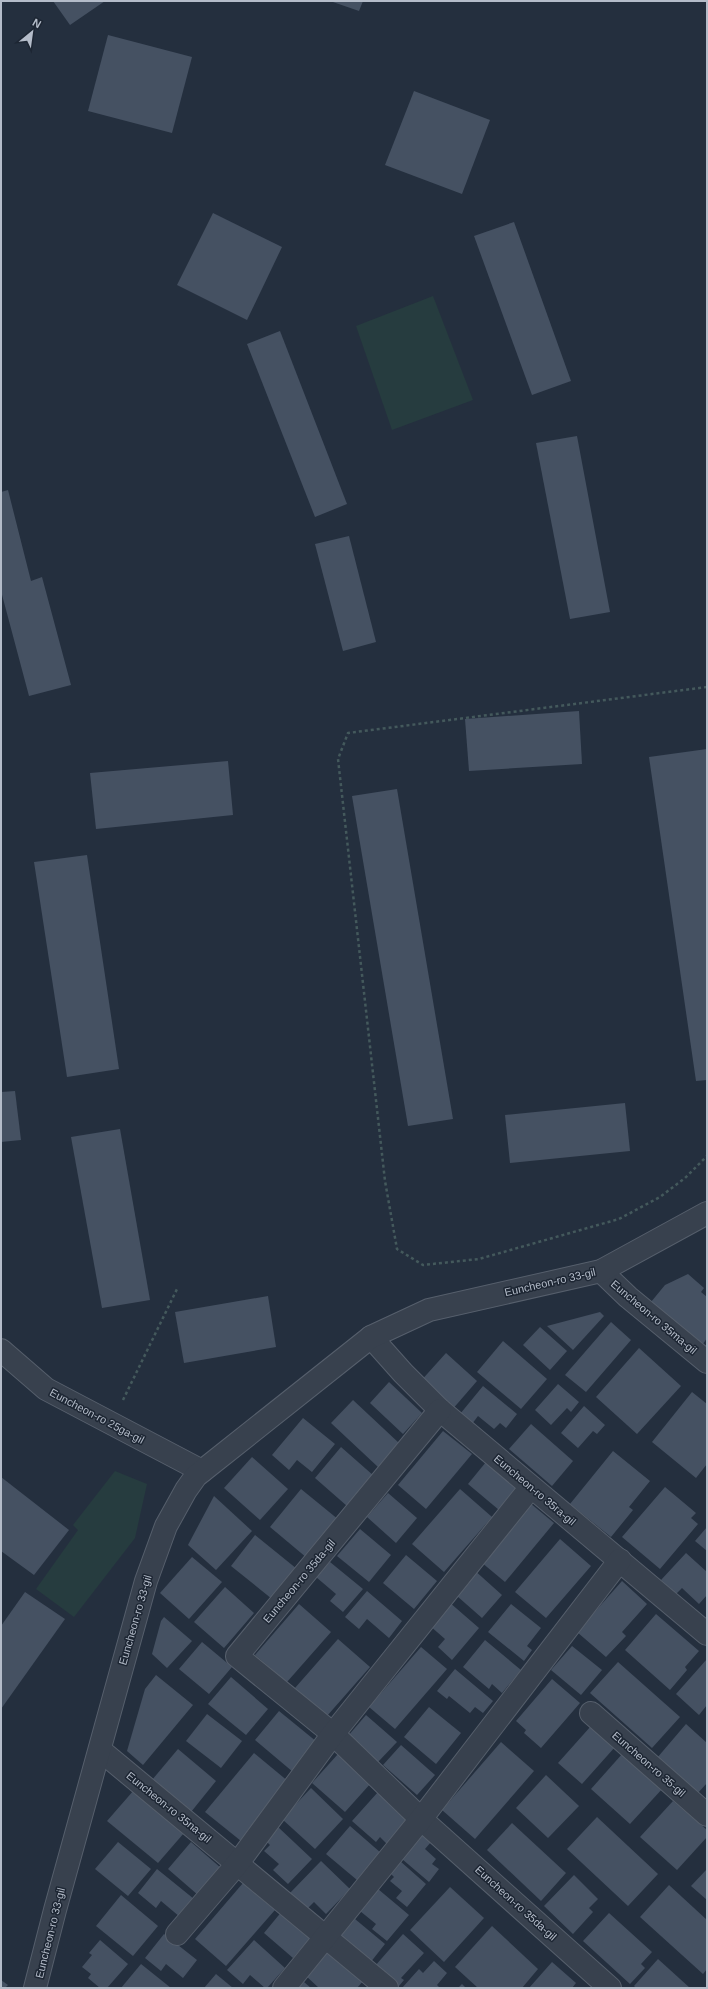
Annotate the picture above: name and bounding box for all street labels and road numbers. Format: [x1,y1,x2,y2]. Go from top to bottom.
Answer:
street label: Euncheon-ro 33-gil [503,1266,597,1298]
street label: Euncheon-ro 35ma-gil [609,1278,699,1356]
street label: Euncheon-ro 25ga-gil [48,1386,146,1446]
street label: Euncheon-ro 35ra-gil [492,1452,578,1528]
street label: Euncheon-ro 35da-gil [261,1537,337,1625]
street label: Euncheon-ro 33-gil [116,1574,154,1666]
street label: Euncheon-ro 35-gil [610,1729,688,1799]
street label: Euncheon-ro 35na-gil [124,1769,214,1845]
street label: Euncheon-ro 35da-gil [473,1863,559,1943]
street label: Euncheon-ro 33-gil [33,1886,67,1980]

